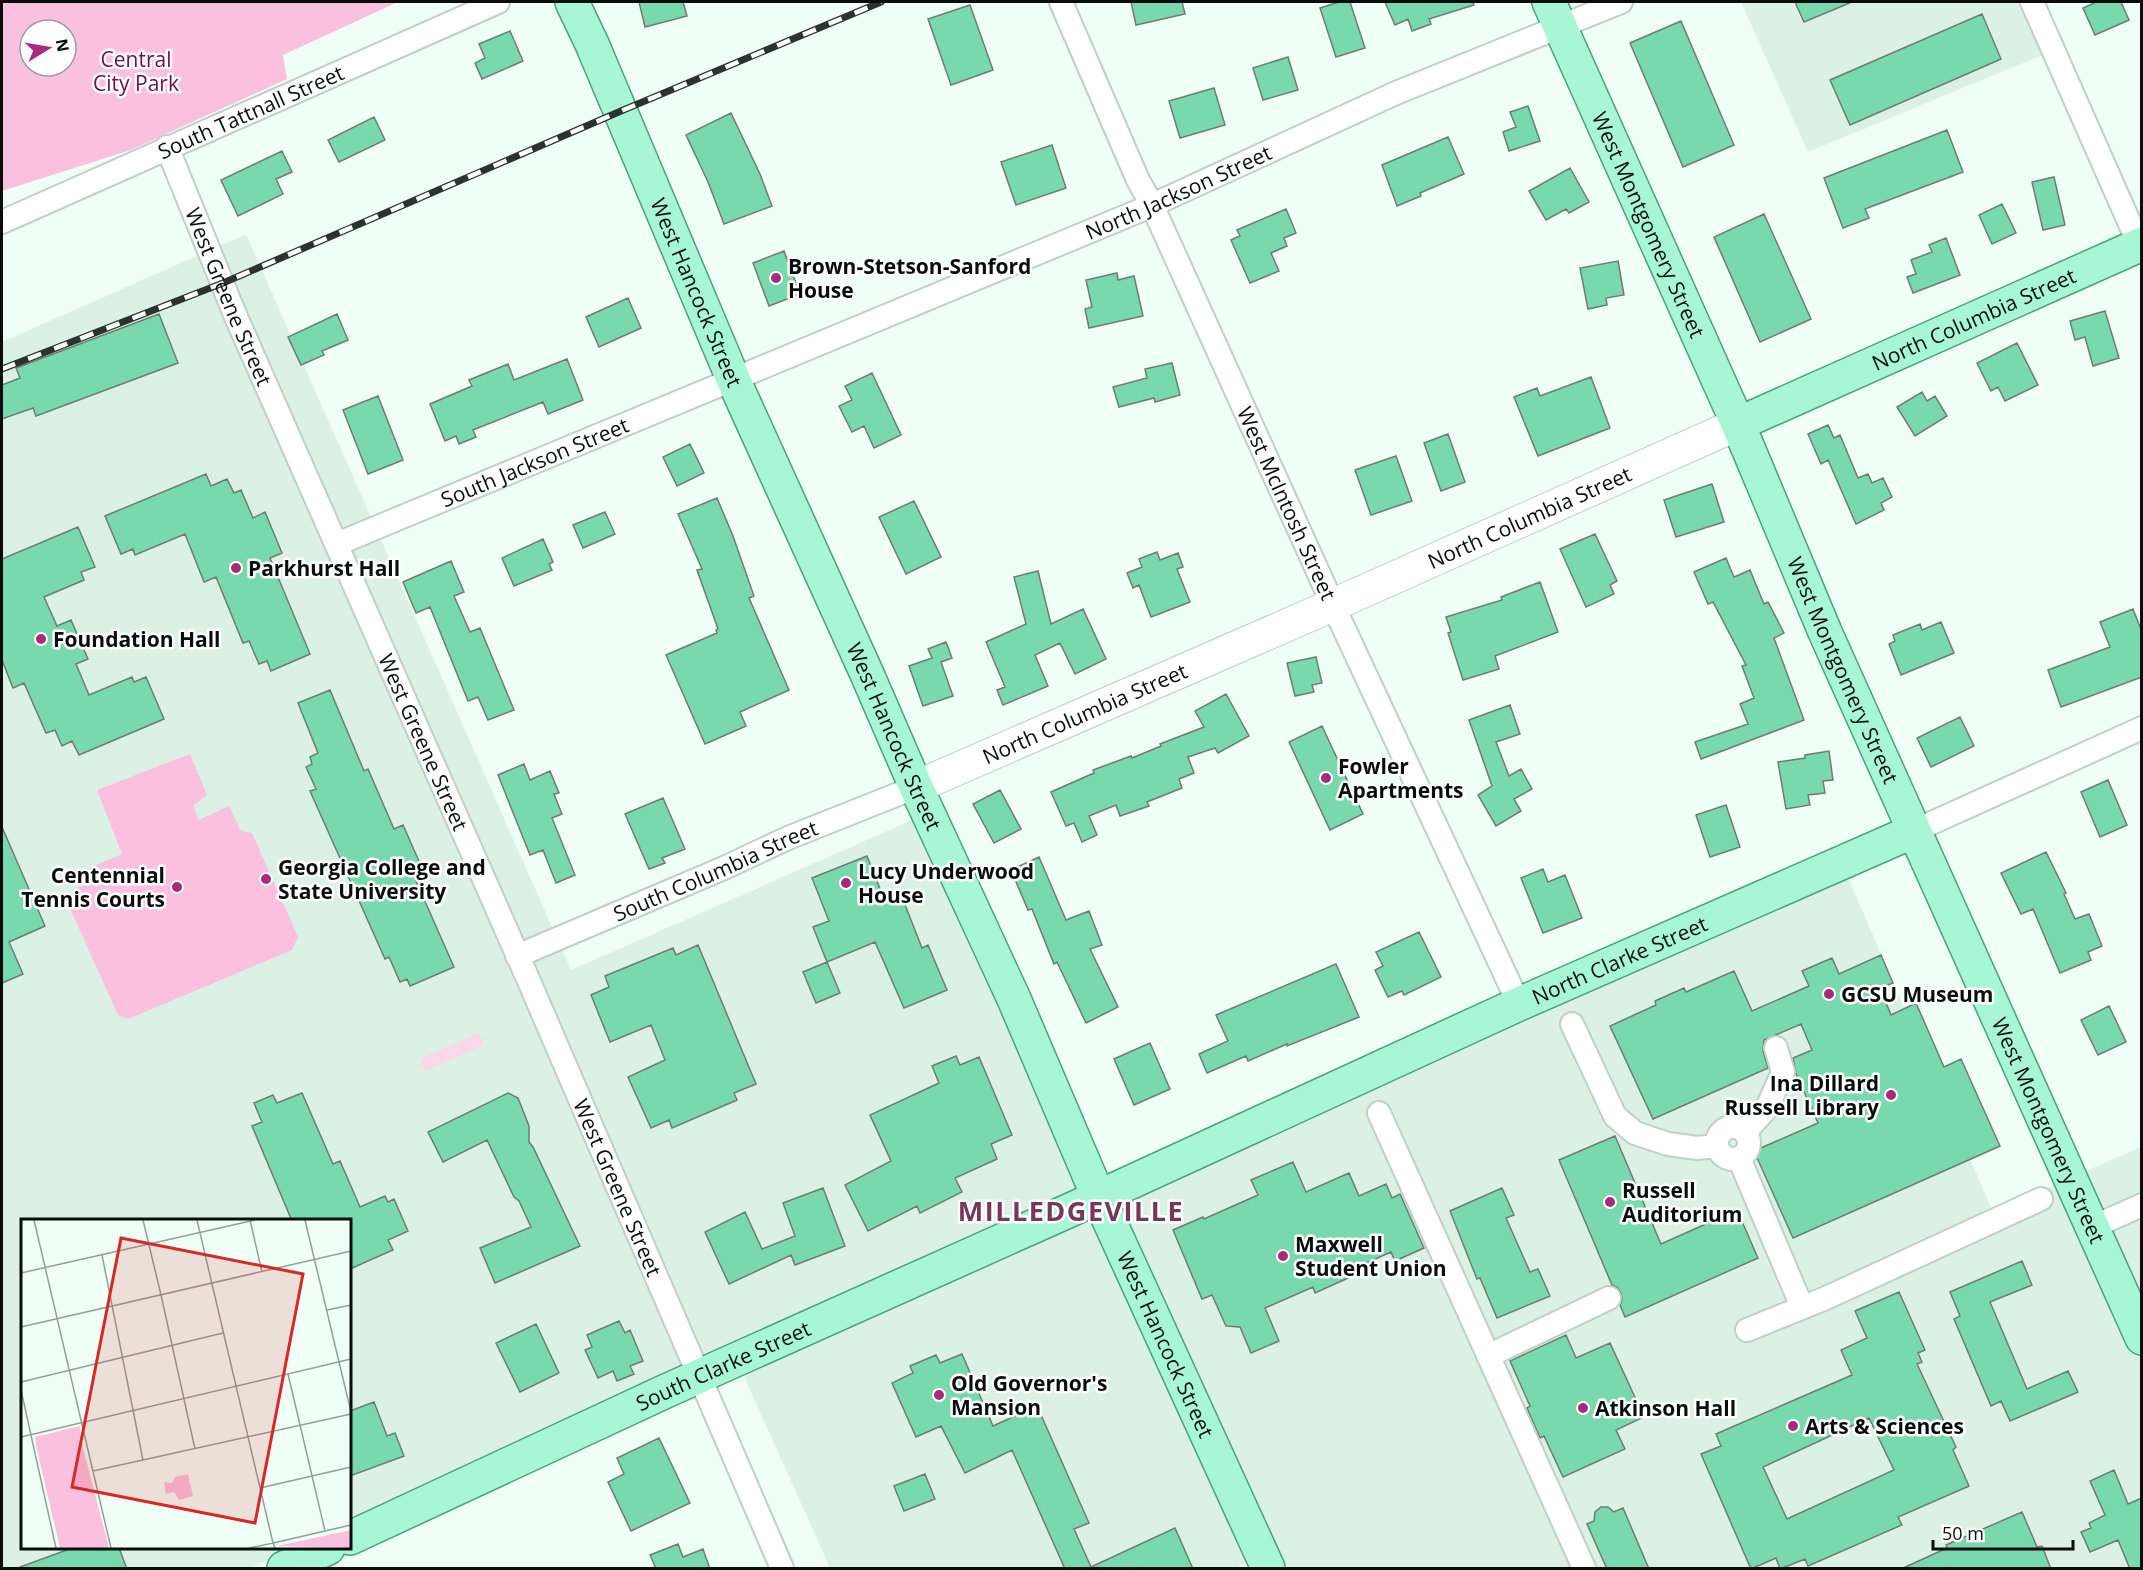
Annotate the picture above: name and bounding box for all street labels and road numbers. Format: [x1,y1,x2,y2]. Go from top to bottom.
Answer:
street label: South Tattnall Street [153,58,348,165]
street label: West Montgomery Street [1586,107,1712,342]
street label: North Jackson Street [1081,138,1276,246]
street label: West Hancock Street [644,194,749,391]
street label: West Greene Street [179,204,279,390]
street label: North Columbia Street [1867,261,2080,377]
street label: West McIntosh Street [1231,402,1343,604]
street label: South Jackson Street [436,410,633,513]
street label: North Columbia Street [1423,460,1636,575]
street label: West Montgomery Street [1781,553,1905,788]
street label: West Hancock Street [841,638,948,835]
street label: West Greene Street [372,649,475,835]
street label: North Columbia Street [978,656,1191,770]
street label: South Columbia Street [609,814,822,928]
street label: North Clarke Street [1528,909,1712,1011]
street label: West Montgomery Street [1986,1013,2112,1248]
street label: West Greene Street [567,1094,668,1280]
street label: West Hancock Street [1111,1247,1221,1442]
street label: South Clarke Street [631,1314,815,1417]

